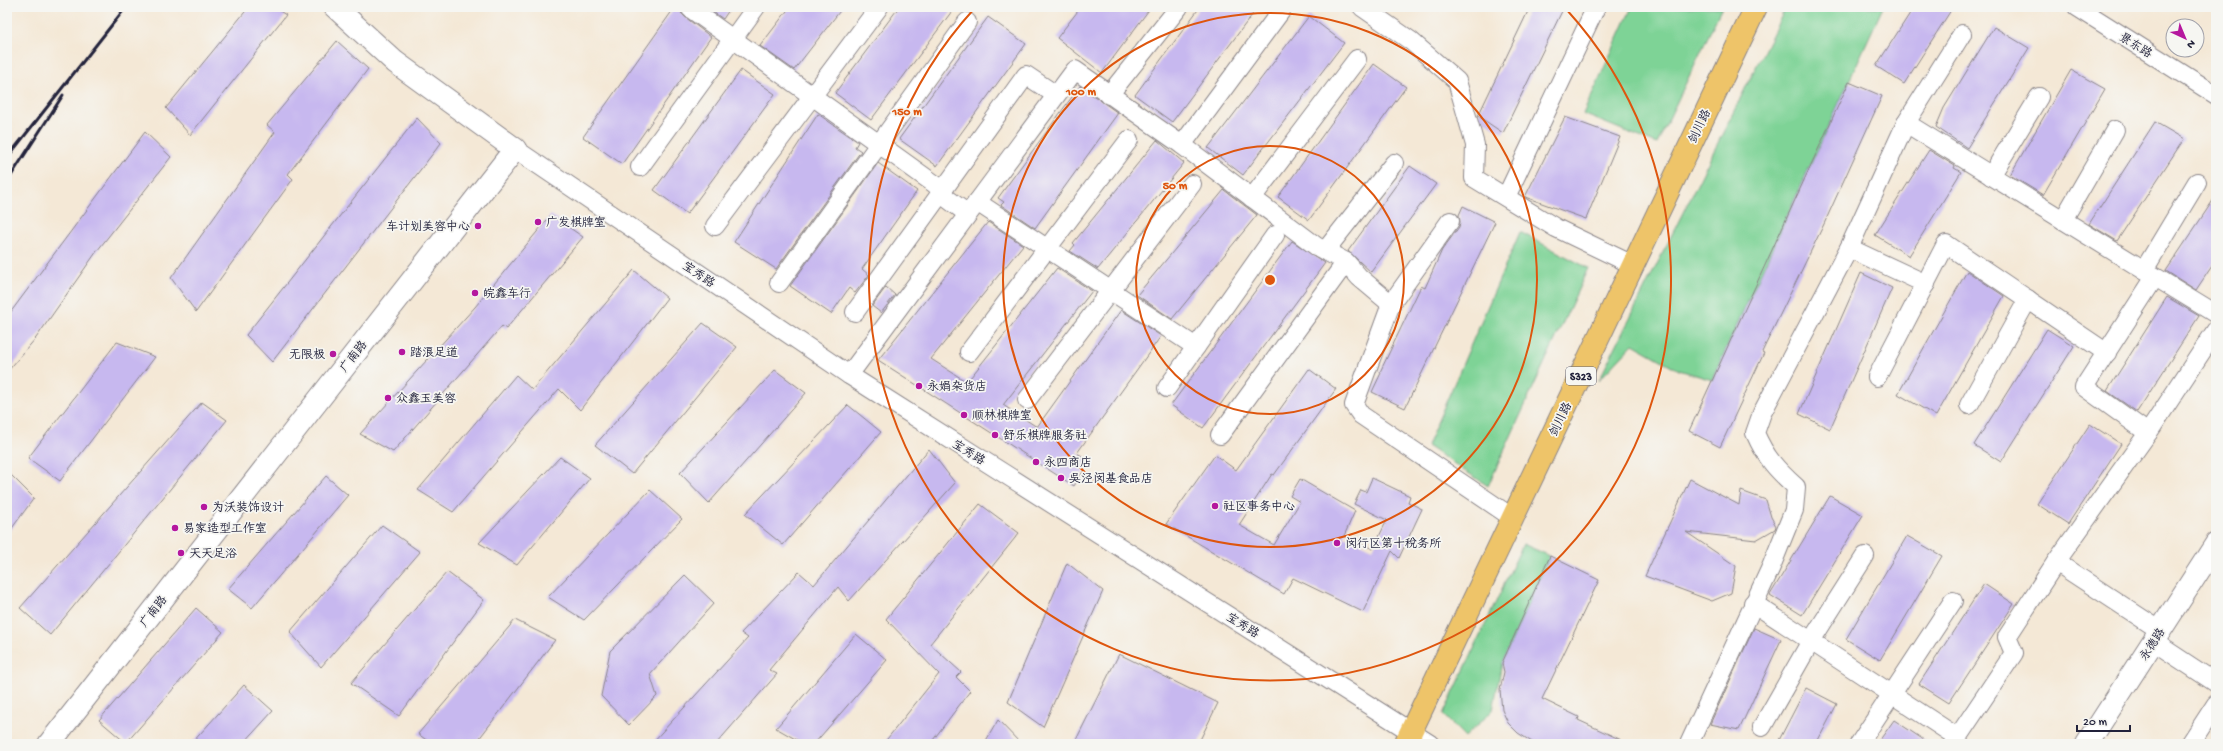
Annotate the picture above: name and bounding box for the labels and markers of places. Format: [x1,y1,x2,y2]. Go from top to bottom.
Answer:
place label: 广发棋牌室 [546,215,606,231]
marker: 广发棋牌室 [533,217,543,227]
place label: 车计划美容中心 [386,220,470,235]
marker: 车计划美容中心 [473,221,483,231]
centre of rings [1263,273,1277,287]
place label: 皖鑫车行 [483,287,531,302]
marker: 皖鑫车行 [470,288,480,298]
place label: 踏浪足道 [410,346,458,361]
marker: 踏浪足道 [397,347,407,357]
place label: 无限极 [289,348,325,363]
marker: 无限极 [328,349,338,359]
place label: 永娟杂货店 [927,380,987,395]
marker: 永娟杂货店 [914,381,924,391]
place label: 众鑫玉美容 [396,392,456,407]
marker: 众鑫玉美容 [383,393,393,403]
place label: 顺林棋牌室 [972,408,1032,424]
marker: 顺林棋牌室 [959,410,969,420]
place label: 舒乐棋牌服务社 [1003,428,1087,444]
marker: 舒乐棋牌服务社 [990,430,1000,440]
place label: 永四商店 [1044,455,1092,471]
marker: 永四商店 [1031,457,1041,467]
place label: 吴泾闵基食品店 [1069,472,1153,487]
marker: 吴泾闵基食品店 [1056,473,1066,483]
place label: 社区事务中心 [1223,500,1295,515]
place label: 为沃装饰设计 [212,501,284,516]
marker: 社区事务中心 [1210,501,1220,511]
marker: 为沃装饰设计 [199,502,209,512]
place label: 易家造型工作室 [183,522,267,537]
marker: 易家造型工作室 [170,523,180,533]
place label: 闵行区第十税务所 [1345,537,1442,552]
marker: 闵行区第十税务所 [1332,538,1342,548]
place label: 天天足浴 [189,547,237,562]
marker: 天天足浴 [176,548,186,558]

